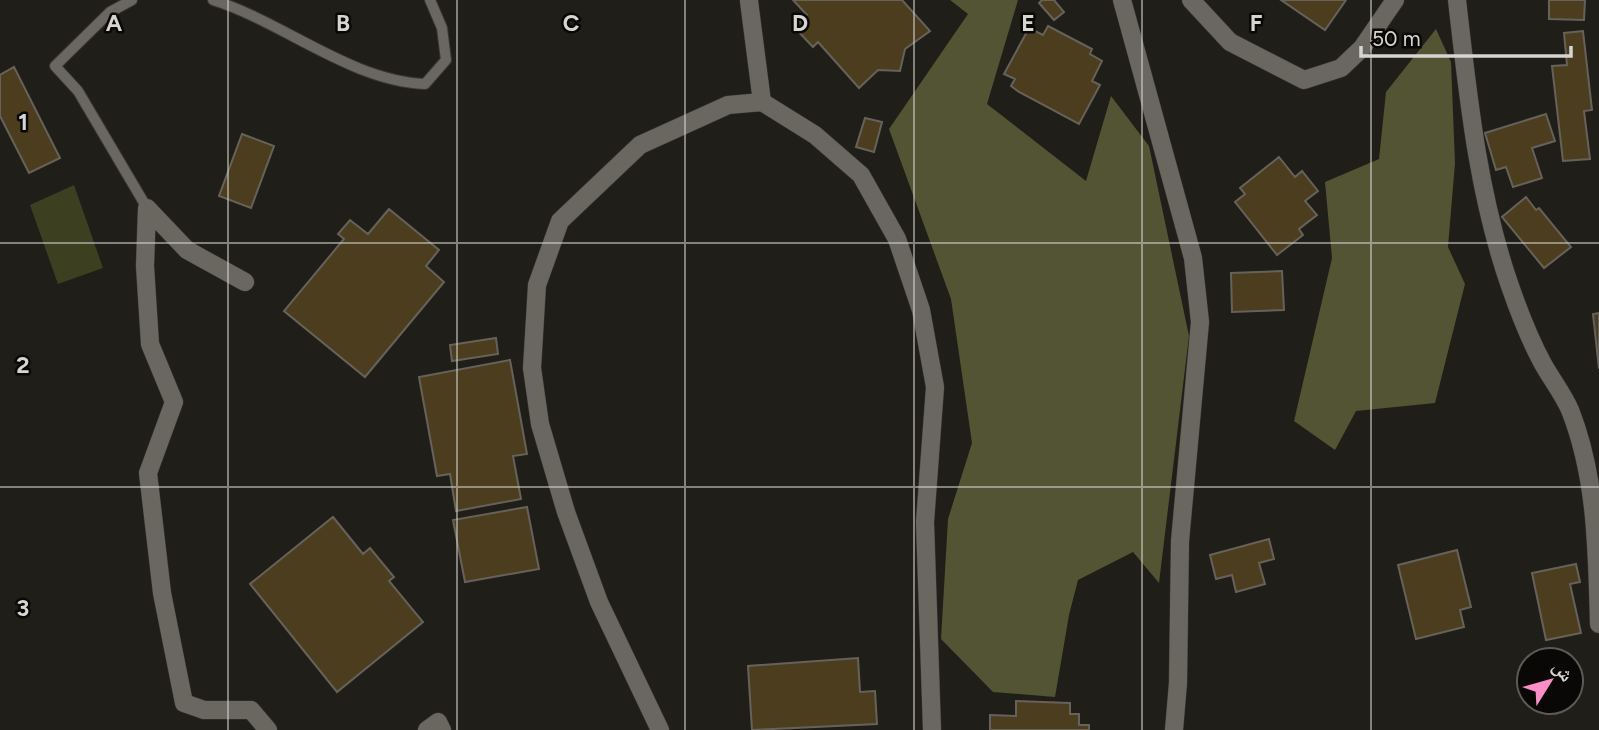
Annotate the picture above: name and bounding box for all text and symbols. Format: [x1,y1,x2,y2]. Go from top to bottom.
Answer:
text: A [106,9,123,37]
text: B [336,9,350,37]
text: C [563,9,580,37]
text: D [792,9,808,37]
text: E [1021,9,1035,37]
text: F [1250,9,1263,37]
scale bar [1361,14,1571,58]
text: 50 m [1372,26,1421,51]
text: 1 [18,108,28,136]
text: 2 [16,351,30,379]
text: 3 [17,594,29,622]
north arrow [1515,646,1585,716]
text: ش [1548,656,1578,686]

